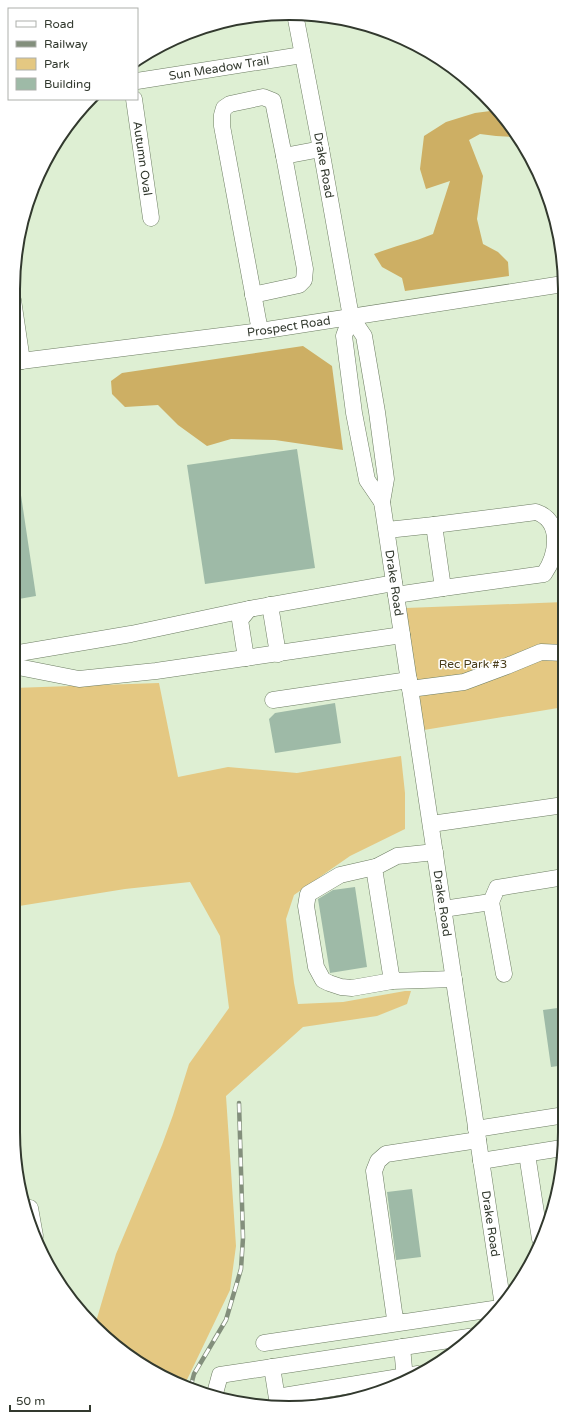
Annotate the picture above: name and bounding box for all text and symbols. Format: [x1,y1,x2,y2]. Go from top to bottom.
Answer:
legend [8,8,138,100]
text: Road [44,17,74,31]
text: Railway [44,37,88,51]
street label: Sun Meadow Trail [168,53,270,83]
text: Park [44,57,70,71]
text: Building [44,77,91,91]
street label: Autumn Oval [130,120,155,197]
street label: Drake Road [311,131,337,199]
street label: Prospect Road [246,313,331,340]
street label: Drake Road [382,549,406,617]
park label: Rec Park #3 [439,657,507,671]
street label: Drake Road [430,869,454,937]
street label: Drake Road [479,1190,503,1258]
scale bar [10,1387,90,1413]
text: 50 m [16,1394,45,1408]

